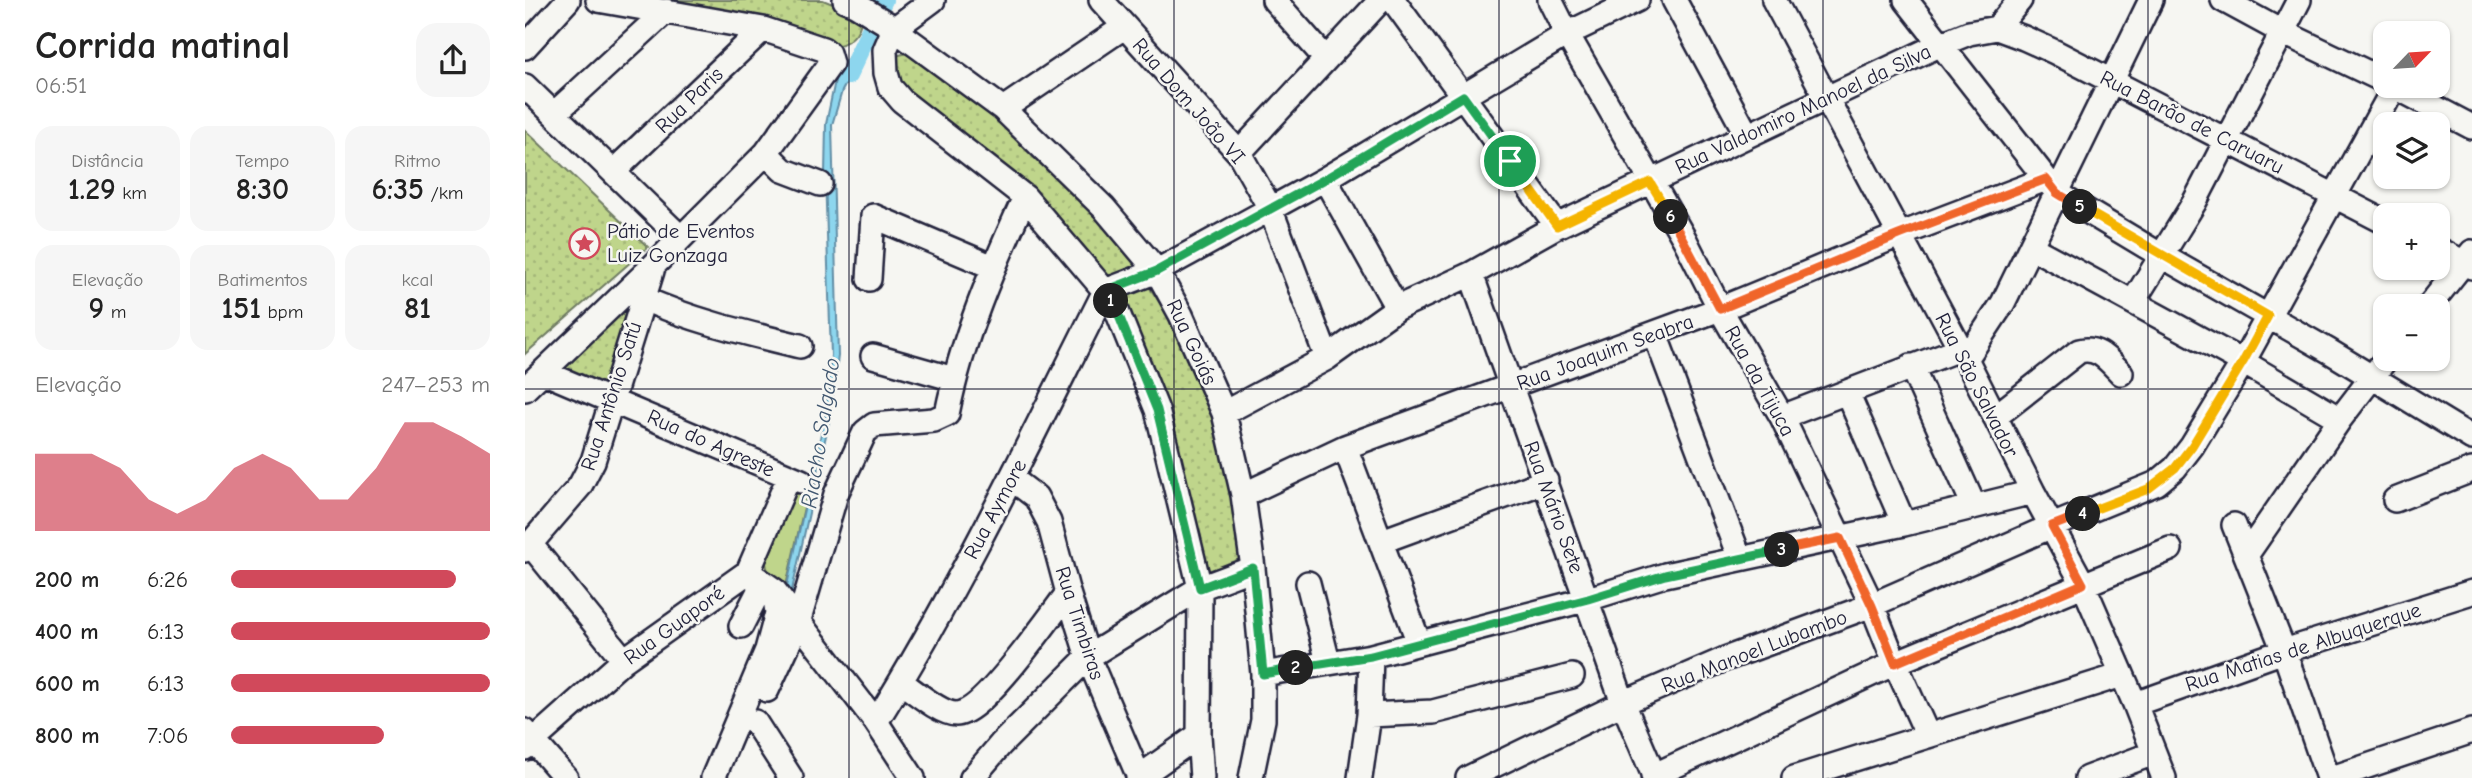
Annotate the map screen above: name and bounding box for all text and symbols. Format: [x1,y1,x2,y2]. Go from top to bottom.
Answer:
north arrow [2373,21,2450,98]
map controls [2373,21,2450,371]
button: share [416,23,490,97]
text: Corrida matinal [35,24,290,68]
street label: Rua Dom João VI [1128,33,1250,169]
street label: Rua Valdomiro Manoel da Silva [1671,39,1935,179]
street label: Rua Paris [650,62,728,138]
street label: Rua Barão de Caruaru [2096,65,2288,179]
text: 06:51 [35,72,87,99]
button: layers [2373,112,2450,189]
pin [1480,131,1540,191]
icon: arrive [1491,142,1529,180]
text: Distância [71,150,144,172]
text: Tempo [236,150,289,172]
text: Ritmo [394,150,441,172]
text: 1.29 [68,172,116,207]
text: 8:30 [236,172,289,207]
text: 6:35 [371,172,424,207]
text: km [116,182,147,204]
text: /km [424,182,464,204]
pin: 5 [2063,190,2097,224]
text: 5 [2074,195,2085,217]
pin: 6 [1653,200,1689,234]
button: + [2373,203,2450,280]
text: 6 [1666,205,1675,227]
place label: Pátio de Eventos Luiz Gonzaga [607,219,755,267]
place icon: Pátio de Eventos Luiz Gonzaga [567,226,601,260]
text: Elevação [72,269,143,291]
text: Batimentos [218,269,307,291]
text: kcal [402,269,433,291]
pin: 1 [1093,284,1129,318]
text: 1 [1107,289,1114,311]
text: 9 [89,291,104,326]
text: 151 [222,291,261,326]
text: 81 [404,291,431,326]
button: − [2373,294,2450,371]
street label: Rua Goiás [1162,295,1222,389]
text: m [104,301,126,323]
text: bpm [261,301,303,323]
street label: Rua Joaquim Seabra [1513,309,1697,395]
street label: Rua São Salvador [1930,309,2024,462]
street label: Rua Antônio Satú [576,319,646,473]
street label: Rua da Tijuca [1720,322,1800,440]
water label: Riacho Salgado [795,356,846,510]
text: Elevação [35,371,122,398]
text: 247–253 m [381,371,490,398]
street label: Rua do Agreste [644,404,778,482]
street label: Rua Mário Sete [1519,438,1589,576]
street label: Rua Aymore [959,455,1031,563]
pin: 4 [2065,496,2101,532]
text: 4 [2078,502,2087,524]
pin: 3 [1765,532,1799,568]
text: 3 [1777,538,1786,560]
street label: Rua Timbiras [1050,563,1110,683]
text: 200 m [35,566,99,593]
text: 6:26 [147,566,188,593]
street label: Rua Guaporé [619,581,729,669]
street label: Rua Matias de Albuquerque [2182,598,2424,696]
street label: Rua Manoel Lubambo [1658,604,1850,698]
text: 400 m [35,618,99,645]
text: 6:13 [147,618,184,645]
pin: 2 [1279,650,1313,686]
text: 2 [1291,656,1300,678]
text: 600 m [35,670,100,697]
text: 6:13 [147,670,184,697]
text: 800 m [35,722,100,749]
text: 7:06 [147,722,189,749]

